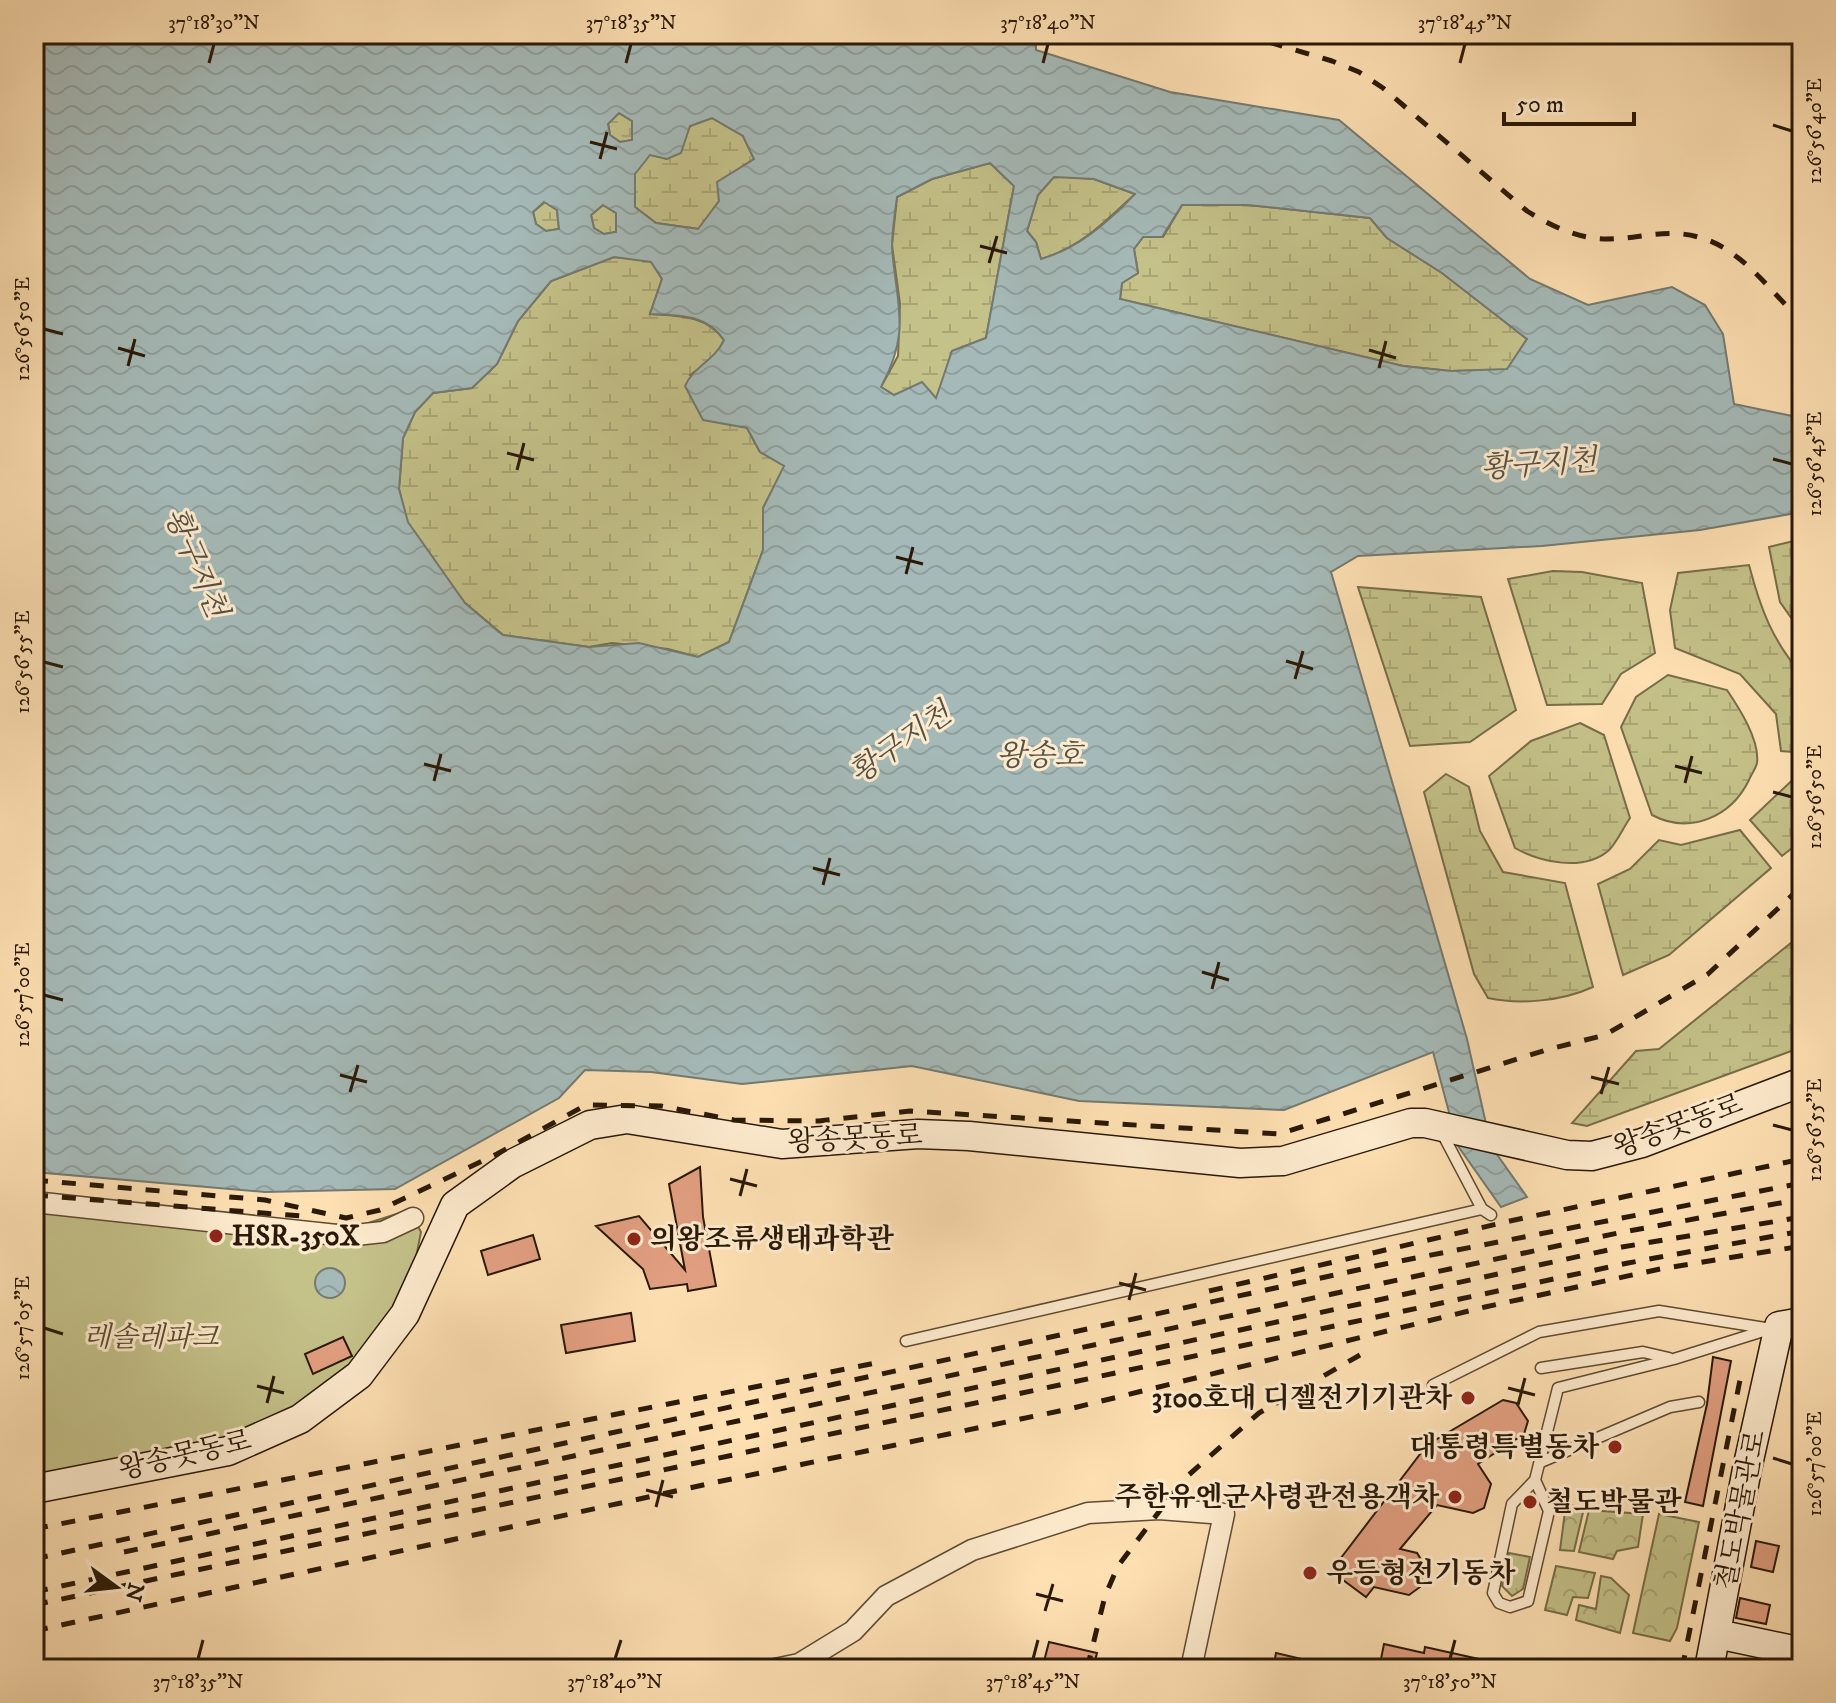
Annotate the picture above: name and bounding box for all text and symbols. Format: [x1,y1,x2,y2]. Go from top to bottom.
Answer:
text: 37°18'30"N [168,11,260,36]
text: 37°18'35"N [586,11,676,36]
text: 37°18'40"N [1000,11,1096,36]
text: 37°18'45"N [1418,11,1512,36]
scale bar [1504,76,1634,126]
text: 126°56'40"E [1803,78,1828,184]
text: 50 m [1516,90,1564,120]
text: 126°56'50"E [11,277,36,381]
text: 126°56'45"E [1803,412,1828,516]
water label: 황구지천 [1480,442,1600,487]
water label: 황구지천 [155,502,235,625]
text: 126°56'55"E [11,610,36,714]
water label: 황구지천 [843,694,961,792]
water label: 왕송호 [997,738,1085,775]
text: 126°56'50"E [1803,745,1828,849]
text: 126°57'00"E [11,942,36,1048]
text: 126°56'55"E [1803,1078,1828,1182]
street label: 왕송못동로 [1608,1086,1748,1166]
street label: 왕송못동로 [787,1118,923,1160]
place label: HSR-350X [232,1219,361,1254]
place label: 의왕조류생태과학관 [650,1222,894,1257]
marker: HSR-350X [207,1227,225,1245]
marker: 의왕조류생태과학관 [625,1230,643,1248]
text: 126°57'05"E [11,1276,36,1380]
park label: 레솔레파크 [83,1320,220,1355]
place label: 3100호대 디젤전기기관차 [1152,1381,1453,1416]
marker: 3100호대 디젤전기기관차 [1459,1389,1477,1407]
text: 126°57'00"E [1803,1411,1828,1517]
street label: 왕송못동로 [115,1423,255,1487]
street label: 철도박물관로 [1708,1427,1774,1593]
place label: 대통령특별동차 [1410,1430,1600,1465]
marker: 대통령특별동차 [1606,1438,1624,1456]
place label: 주한유엔군사령관전용객차 [1114,1480,1440,1515]
place label: 철도박물관 [1546,1485,1682,1520]
marker: 주한유엔군사령관전용객차 [1446,1488,1464,1506]
marker: 철도박물관 [1521,1493,1539,1511]
north arrow [76,1547,156,1627]
place label: 우등형전기동차 [1326,1556,1516,1591]
marker: 우등형전기동차 [1301,1564,1319,1582]
text: N [118,1580,149,1604]
text: 37°18'35"N [153,1670,243,1695]
text: 37°18'40"N [567,1670,663,1695]
text: 37°18'45"N [986,1670,1080,1695]
text: 37°18'50"N [1403,1670,1497,1695]

